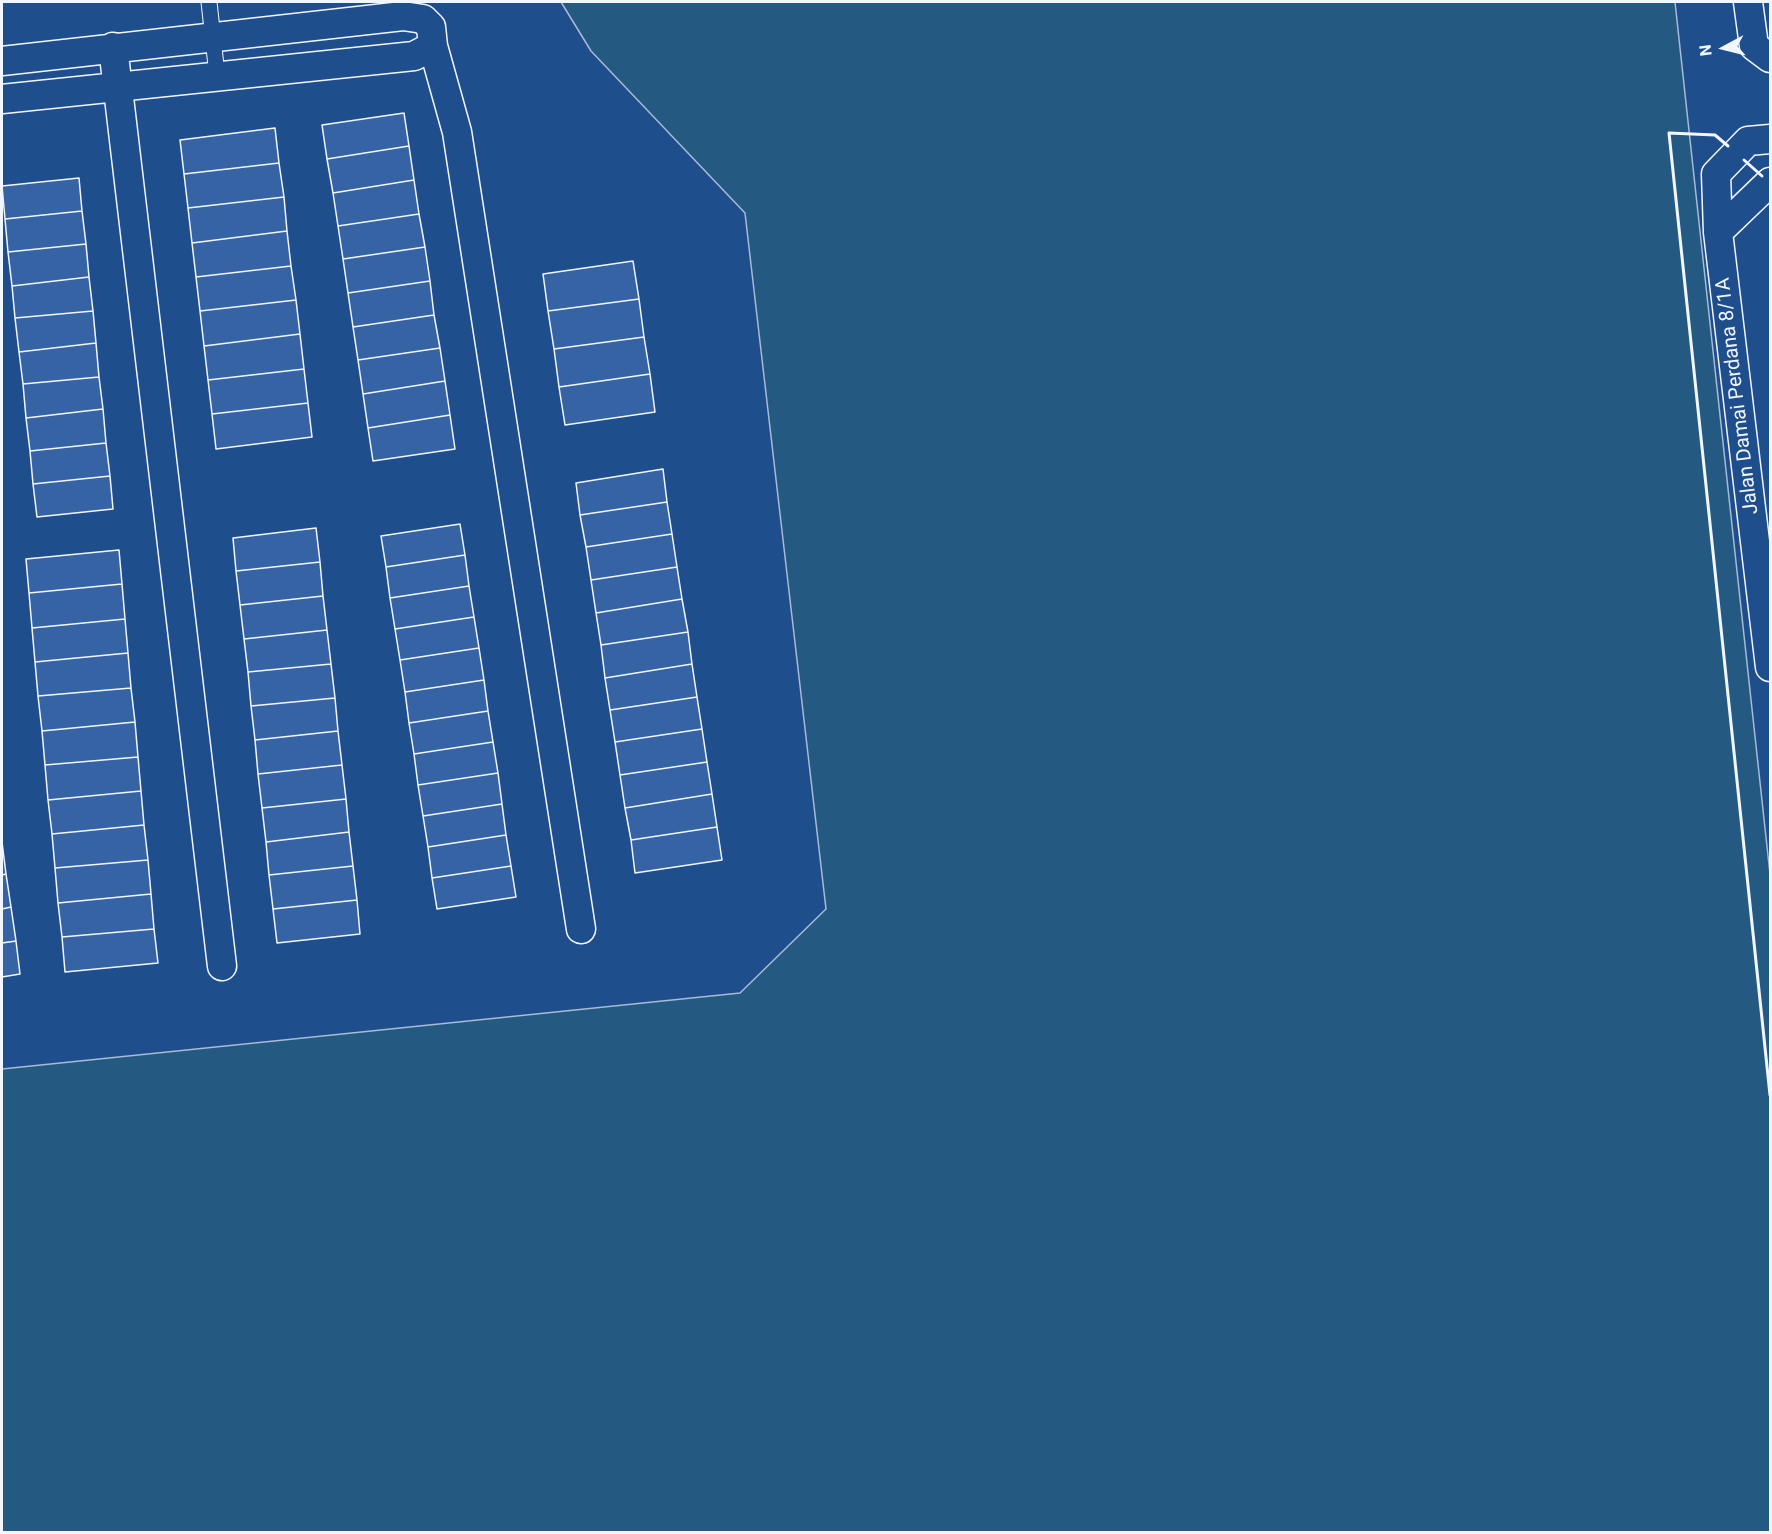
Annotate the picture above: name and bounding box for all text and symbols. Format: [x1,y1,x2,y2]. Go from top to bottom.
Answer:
north arrow [1694,18,1754,78]
text: N [1696,43,1716,57]
street label: Jalan Damai Perdana 8/1A [1712,276,1764,516]

